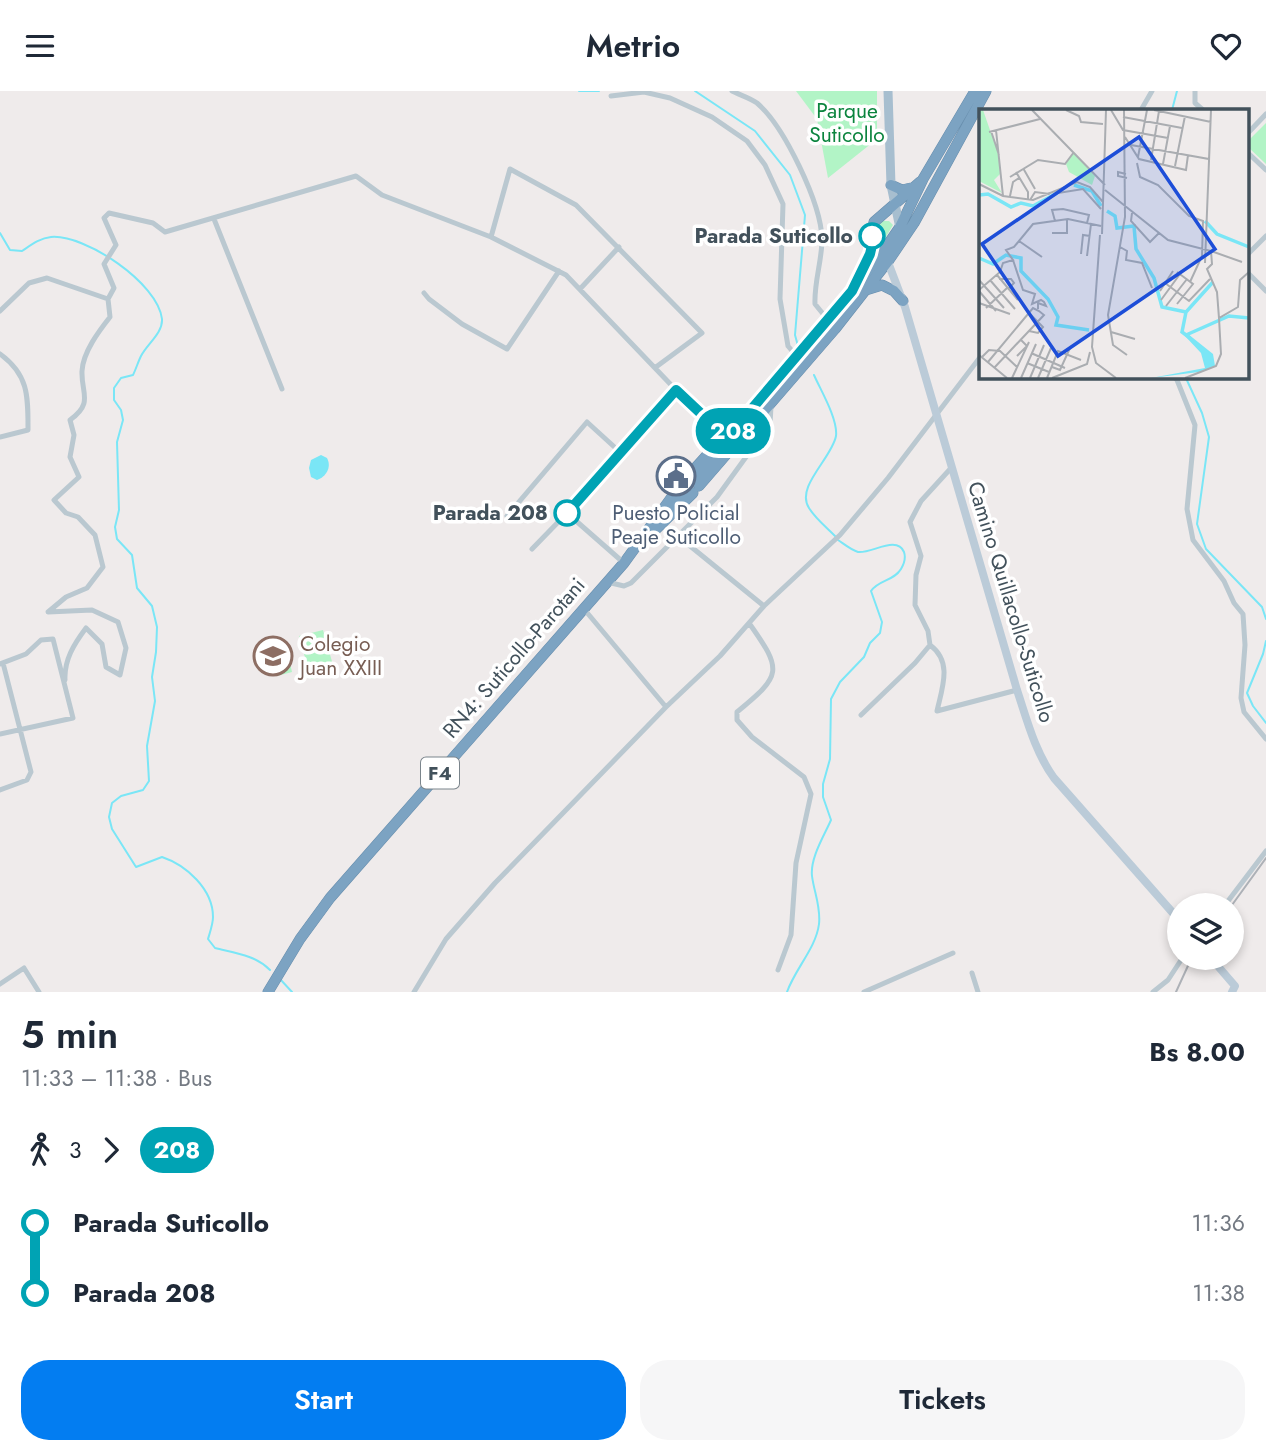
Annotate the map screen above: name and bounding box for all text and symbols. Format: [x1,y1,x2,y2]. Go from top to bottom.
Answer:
text: Metrio [586,23,680,69]
icon: menu [21,27,59,65]
icon: heart [1207,27,1245,65]
park label: Parque Suticollo [809,96,885,150]
inset map [979,109,1248,378]
place label: Parada Suticollo [695,221,853,251]
marker: Parada Suticollo [859,223,885,249]
line badge: 208 [693,408,773,454]
text: 208 [710,413,756,448]
public building icon: Puesto Policial Peaje Suticollo [655,455,697,497]
street label: Camino Quillacollo-Suticollo [960,478,1062,726]
place label: Parada 208 [433,498,548,528]
place label: Puesto Policial Peaje Suticollo [611,498,741,552]
marker: Parada 208 [554,500,580,526]
street label: RN4: Suticollo-Parotani [436,571,592,745]
place label: Colegio Juan XXIII [297,629,382,683]
school or university icon: Colegio Juan XXIII [252,635,294,677]
road number: F4 [421,757,459,789]
map controls [1167,893,1244,970]
button: layers [1167,893,1244,970]
text: 5 min [21,1007,118,1062]
text: Bs 8.00 [1149,1033,1245,1071]
text: 11:33 – 11:38 · Bus [21,1061,212,1095]
icon: walk [21,1131,59,1169]
icon: forward [92,1131,130,1169]
text: 208 [154,1132,200,1167]
text: 3 [69,1133,82,1167]
text: Parada Suticollo [73,1204,269,1242]
text: 11:36 [1192,1206,1245,1240]
text: Parada 208 [73,1274,216,1312]
text: 11:38 [1192,1276,1245,1310]
button: Start [21,1360,626,1440]
button: Tickets [640,1360,1245,1440]

